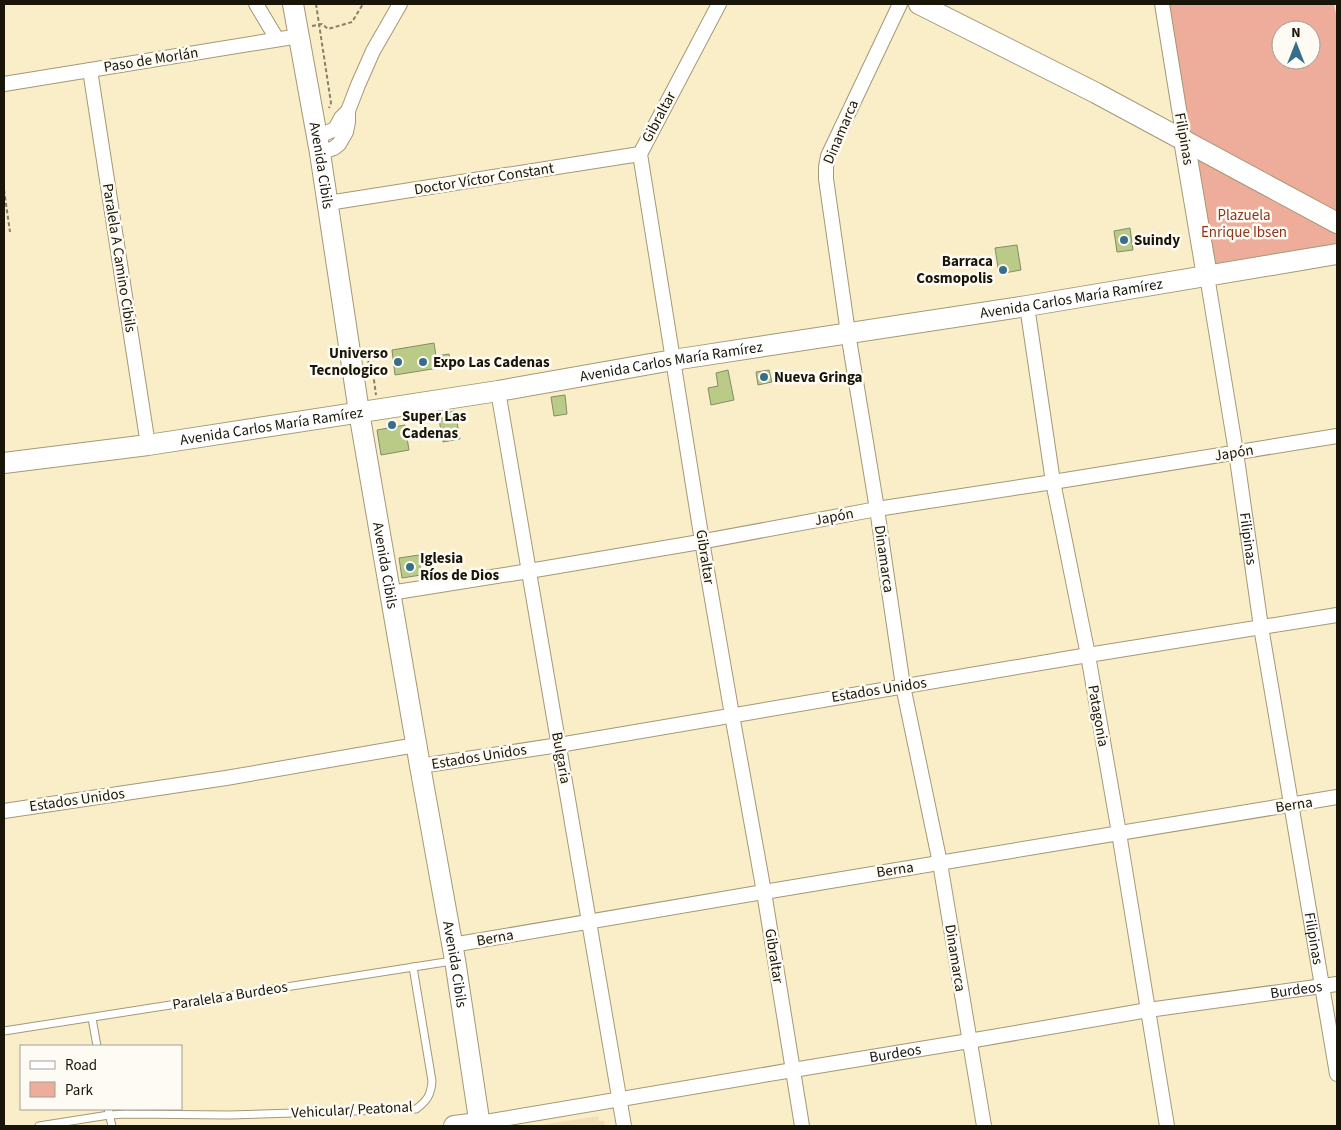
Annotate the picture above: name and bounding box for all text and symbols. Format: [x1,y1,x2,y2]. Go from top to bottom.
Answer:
north arrow [1271,20,1321,70]
text: N [1291,23,1301,43]
street label: Paso de Morlán [102,42,200,78]
street label: Gibraltar [637,87,682,146]
street label: Dinamarca [818,97,864,167]
street label: Filipinas [1169,111,1199,167]
street label: Avenida Cibils [304,120,339,210]
street label: Doctor Víctor Constant [413,158,555,200]
street label: Paralela A Camino Cibils [97,182,141,334]
park label: Plazuela Enrique Ibsen [1201,205,1287,243]
place label: Suindy [1134,230,1180,251]
marker: Suindy [1118,234,1130,246]
place label: Barraca Cosmopolis [916,251,993,289]
marker: Barraca Cosmopolis [997,264,1009,276]
street label: Avenida Carlos María Ramírez [978,273,1164,324]
street label: Avenida Carlos María Ramírez [578,336,764,387]
place label: Universo Tecnologico [309,343,388,381]
place label: Expo Las Cadenas [433,352,550,373]
marker: Universo Tecnologico [392,356,404,368]
marker: Expo Las Cadenas [417,356,429,368]
place label: Nueva Gringa [774,367,863,388]
marker: Nueva Gringa [758,371,770,383]
street label: Avenida Carlos María Ramírez [178,401,364,450]
place label: Super Las Cadenas [402,406,467,444]
marker: Super Las Cadenas [386,419,398,431]
street label: Japón [1213,440,1255,466]
street label: Japón [813,503,855,531]
street label: Filipinas [1234,511,1263,566]
street label: Avenida Cibils [368,520,403,610]
street label: Dinamarca [869,524,899,594]
street label: Gibraltar [690,528,720,587]
place label: Iglesia Ríos de Dios [420,548,500,586]
marker: Iglesia Ríos de Dios [404,561,416,573]
street label: Estados Unidos [830,672,928,708]
street label: Patagonia [1082,683,1114,749]
street label: Bulgaria [546,731,576,785]
street label: Estados Unidos [430,739,528,775]
street label: Estados Unidos [28,783,126,817]
street label: Berna [1274,792,1314,818]
street label: Berna [875,857,915,883]
street label: Filipinas [1299,911,1329,966]
street label: Avenida Cibils [438,919,473,1009]
street label: Dinamarca [939,923,971,993]
street label: Berna [475,924,515,952]
street label: Gibraltar [759,927,789,986]
street label: Burdeos [1269,976,1323,1004]
street label: Paralela a Burdeos [171,977,289,1015]
street label: Burdeos [868,1039,923,1068]
legend [20,1045,182,1110]
text: Road [65,1055,97,1076]
text: Park [65,1080,94,1101]
street label: Vehicular/ Peatonal [291,1096,413,1124]

